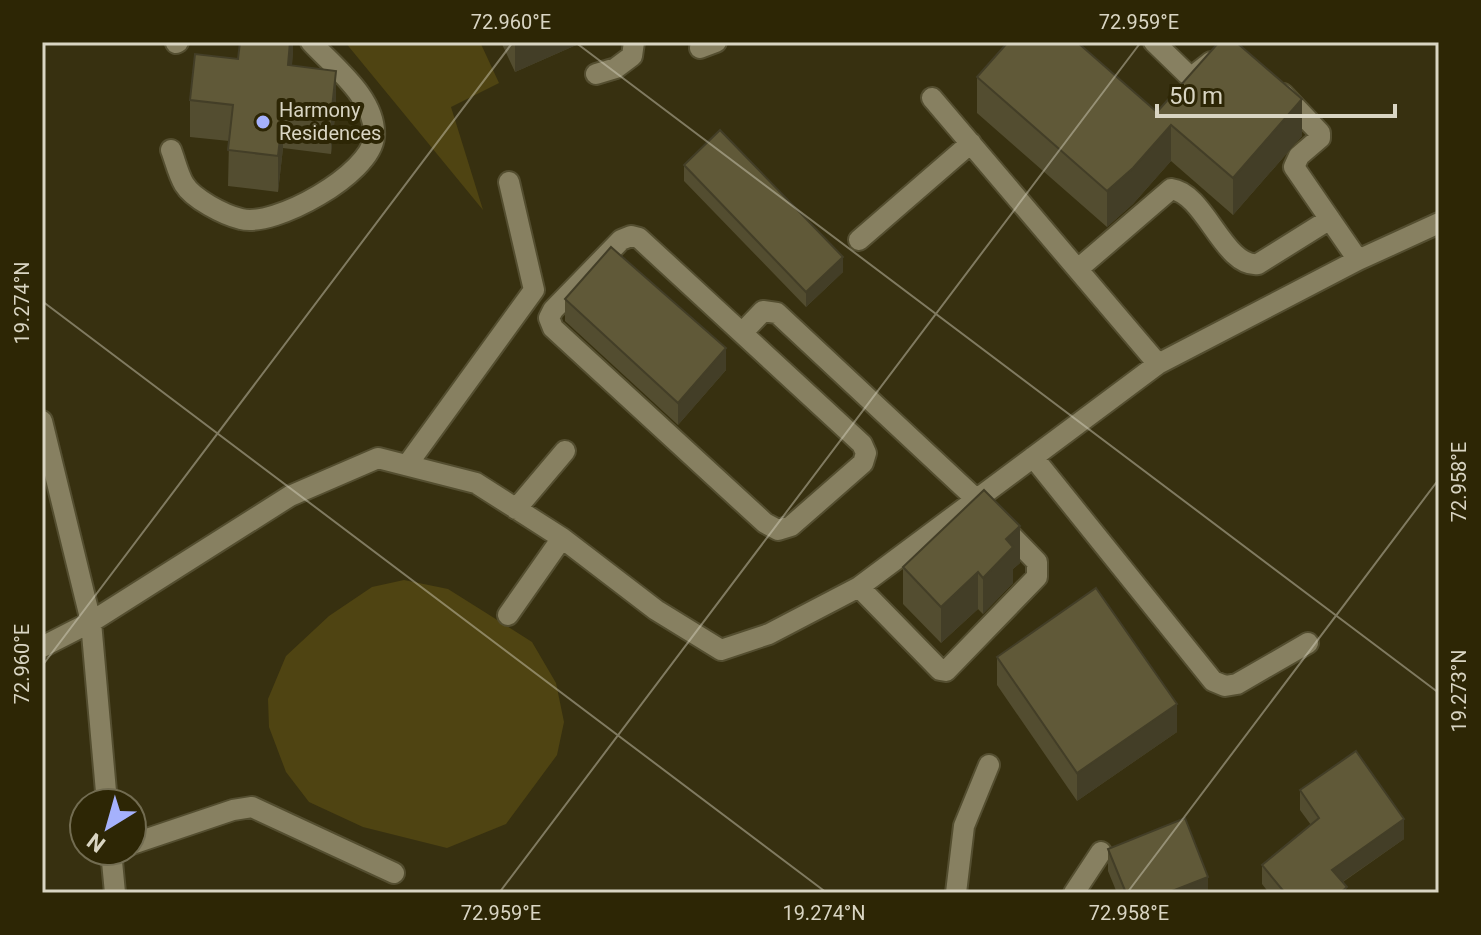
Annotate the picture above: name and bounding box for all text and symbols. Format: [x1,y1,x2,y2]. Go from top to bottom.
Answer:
text: 72.960°E [471,10,551,34]
text: 72.959°E [1099,10,1179,34]
scale bar [1157,68,1395,118]
text: 50 m [1169,82,1223,110]
place label: Harmony Residences [279,98,381,145]
marker: Harmony Residences [254,113,272,131]
text: 19.274°N [10,261,34,345]
text: 72.958°E [1447,442,1471,522]
text: 72.960°E [10,624,34,704]
text: 19.273°N [1447,649,1471,733]
north arrow [68,787,148,867]
text: N [83,828,110,857]
text: 72.959°E [461,901,541,925]
text: 19.274°N [782,901,866,925]
text: 72.958°E [1089,901,1169,925]

